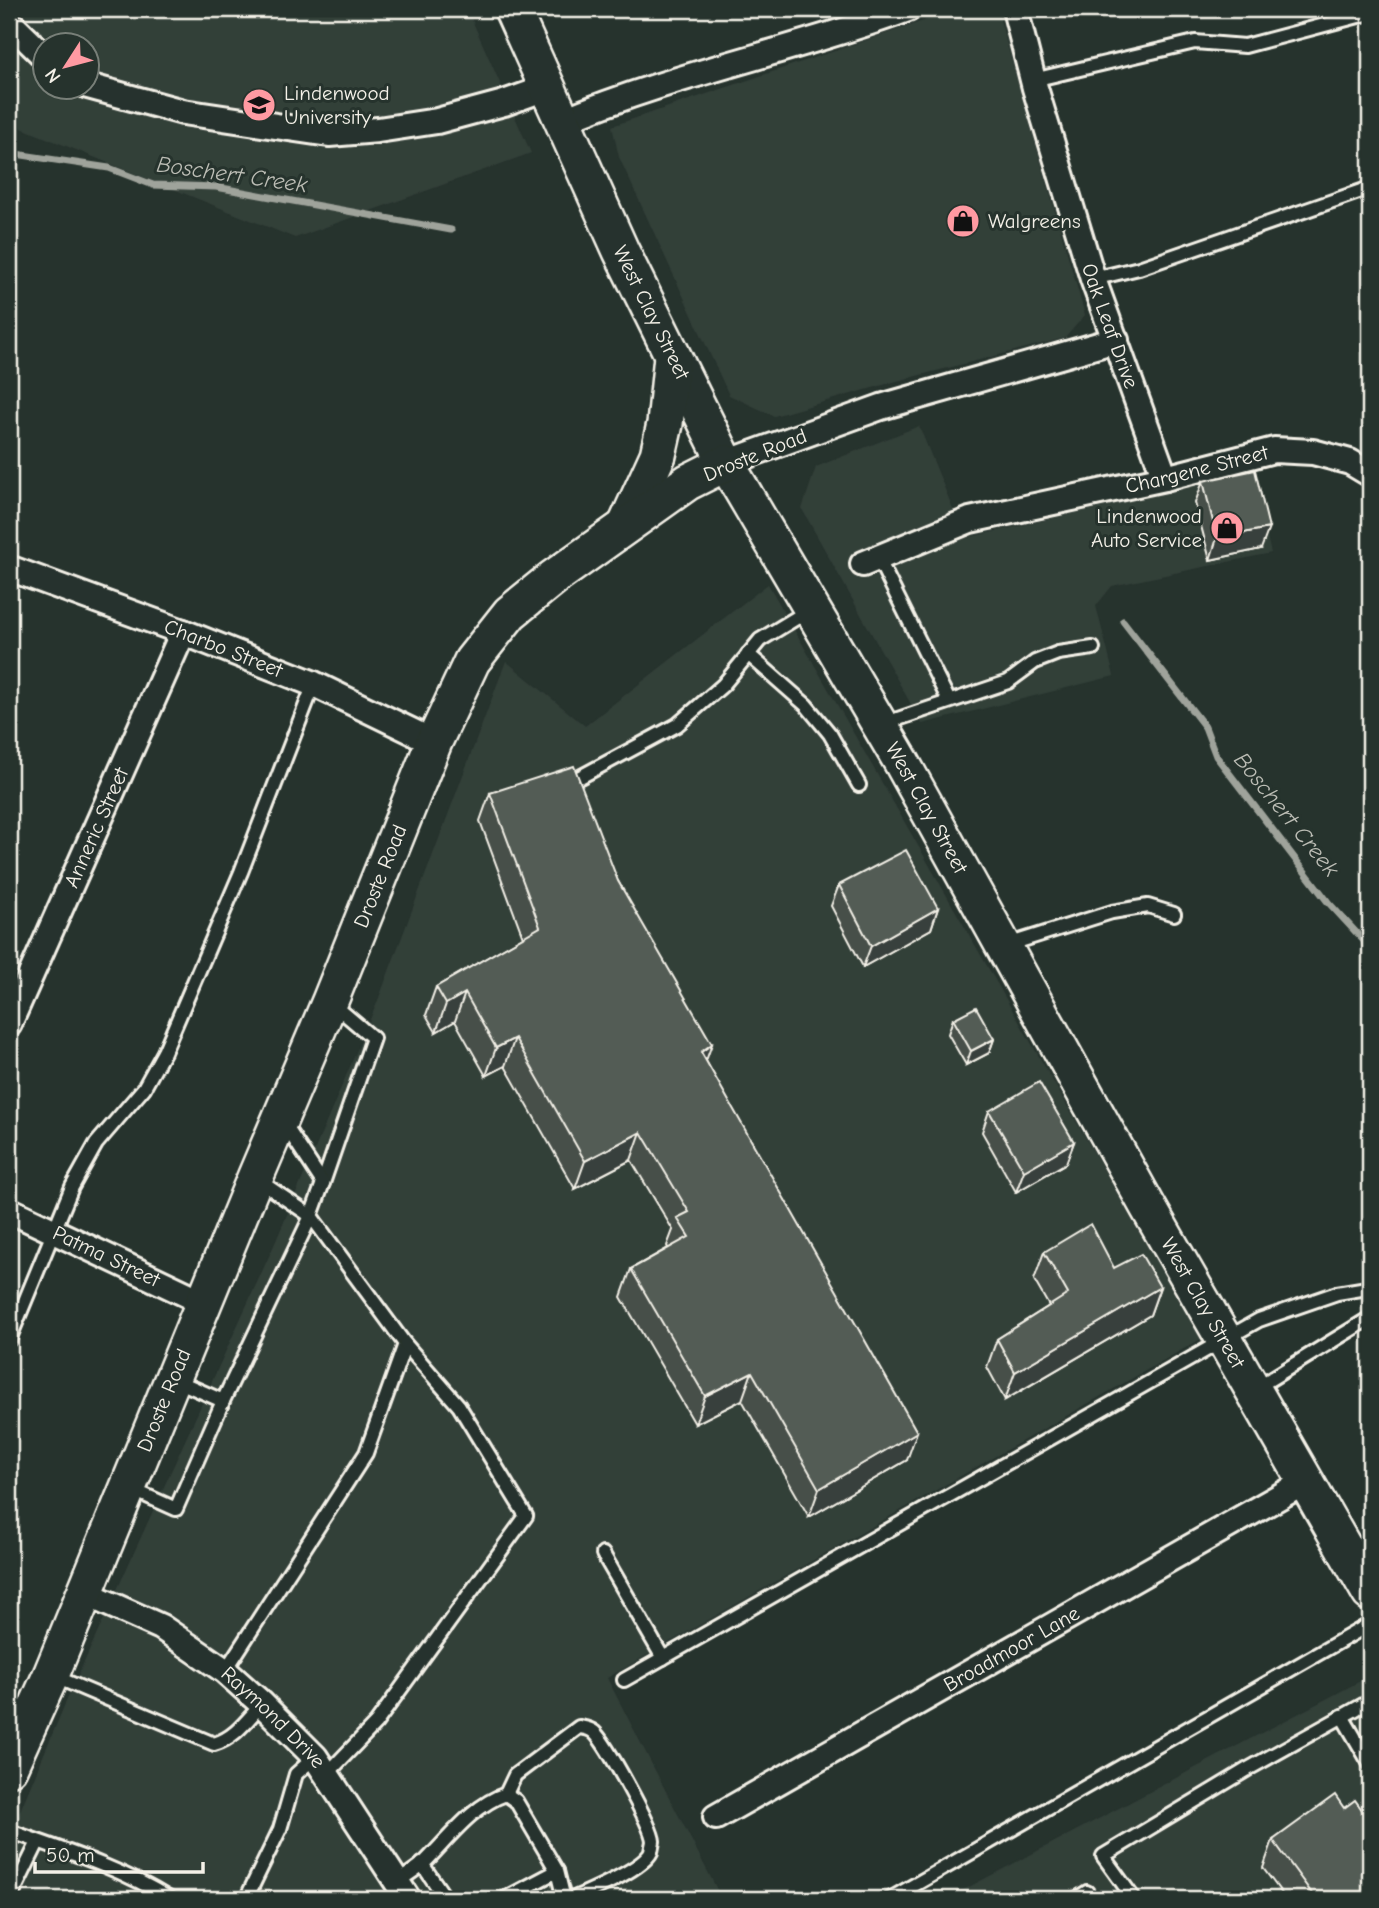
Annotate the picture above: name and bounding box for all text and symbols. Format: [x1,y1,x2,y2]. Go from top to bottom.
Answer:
north arrow [32,32,102,102]
text: N [41,64,66,87]
place label: Lindenwood University [284,81,390,129]
school or university icon: Lindenwood University [240,86,278,124]
water label: Boschert Creek [155,151,310,199]
shop icon: Walgreens [944,202,982,240]
place label: Walgreens [988,209,1081,233]
street label: West Clay Street [608,241,695,384]
street label: Oak Leaf Drive [1077,260,1144,392]
street label: Droste Road [700,423,810,487]
street label: Chargene Street [1123,440,1272,498]
place label: Lindenwood Auto Service [1091,504,1202,552]
shop icon: Lindenwood Auto Service [1208,509,1246,547]
street label: Charbo Street [161,614,287,683]
street label: West Clay Street [881,738,973,878]
water label: Boschert Creek [1228,747,1345,883]
street label: Anneric Street [59,763,134,891]
street label: Droste Road [349,821,412,931]
street label: Patma Street [49,1221,165,1292]
street label: West Clay Street [1156,1233,1251,1373]
street label: Droste Road [132,1345,196,1455]
street label: Broadmoor Lane [939,1601,1084,1697]
street label: Raymond Drive [216,1661,331,1772]
scale bar [35,1831,203,1875]
text: 50 m [46,1843,95,1867]

